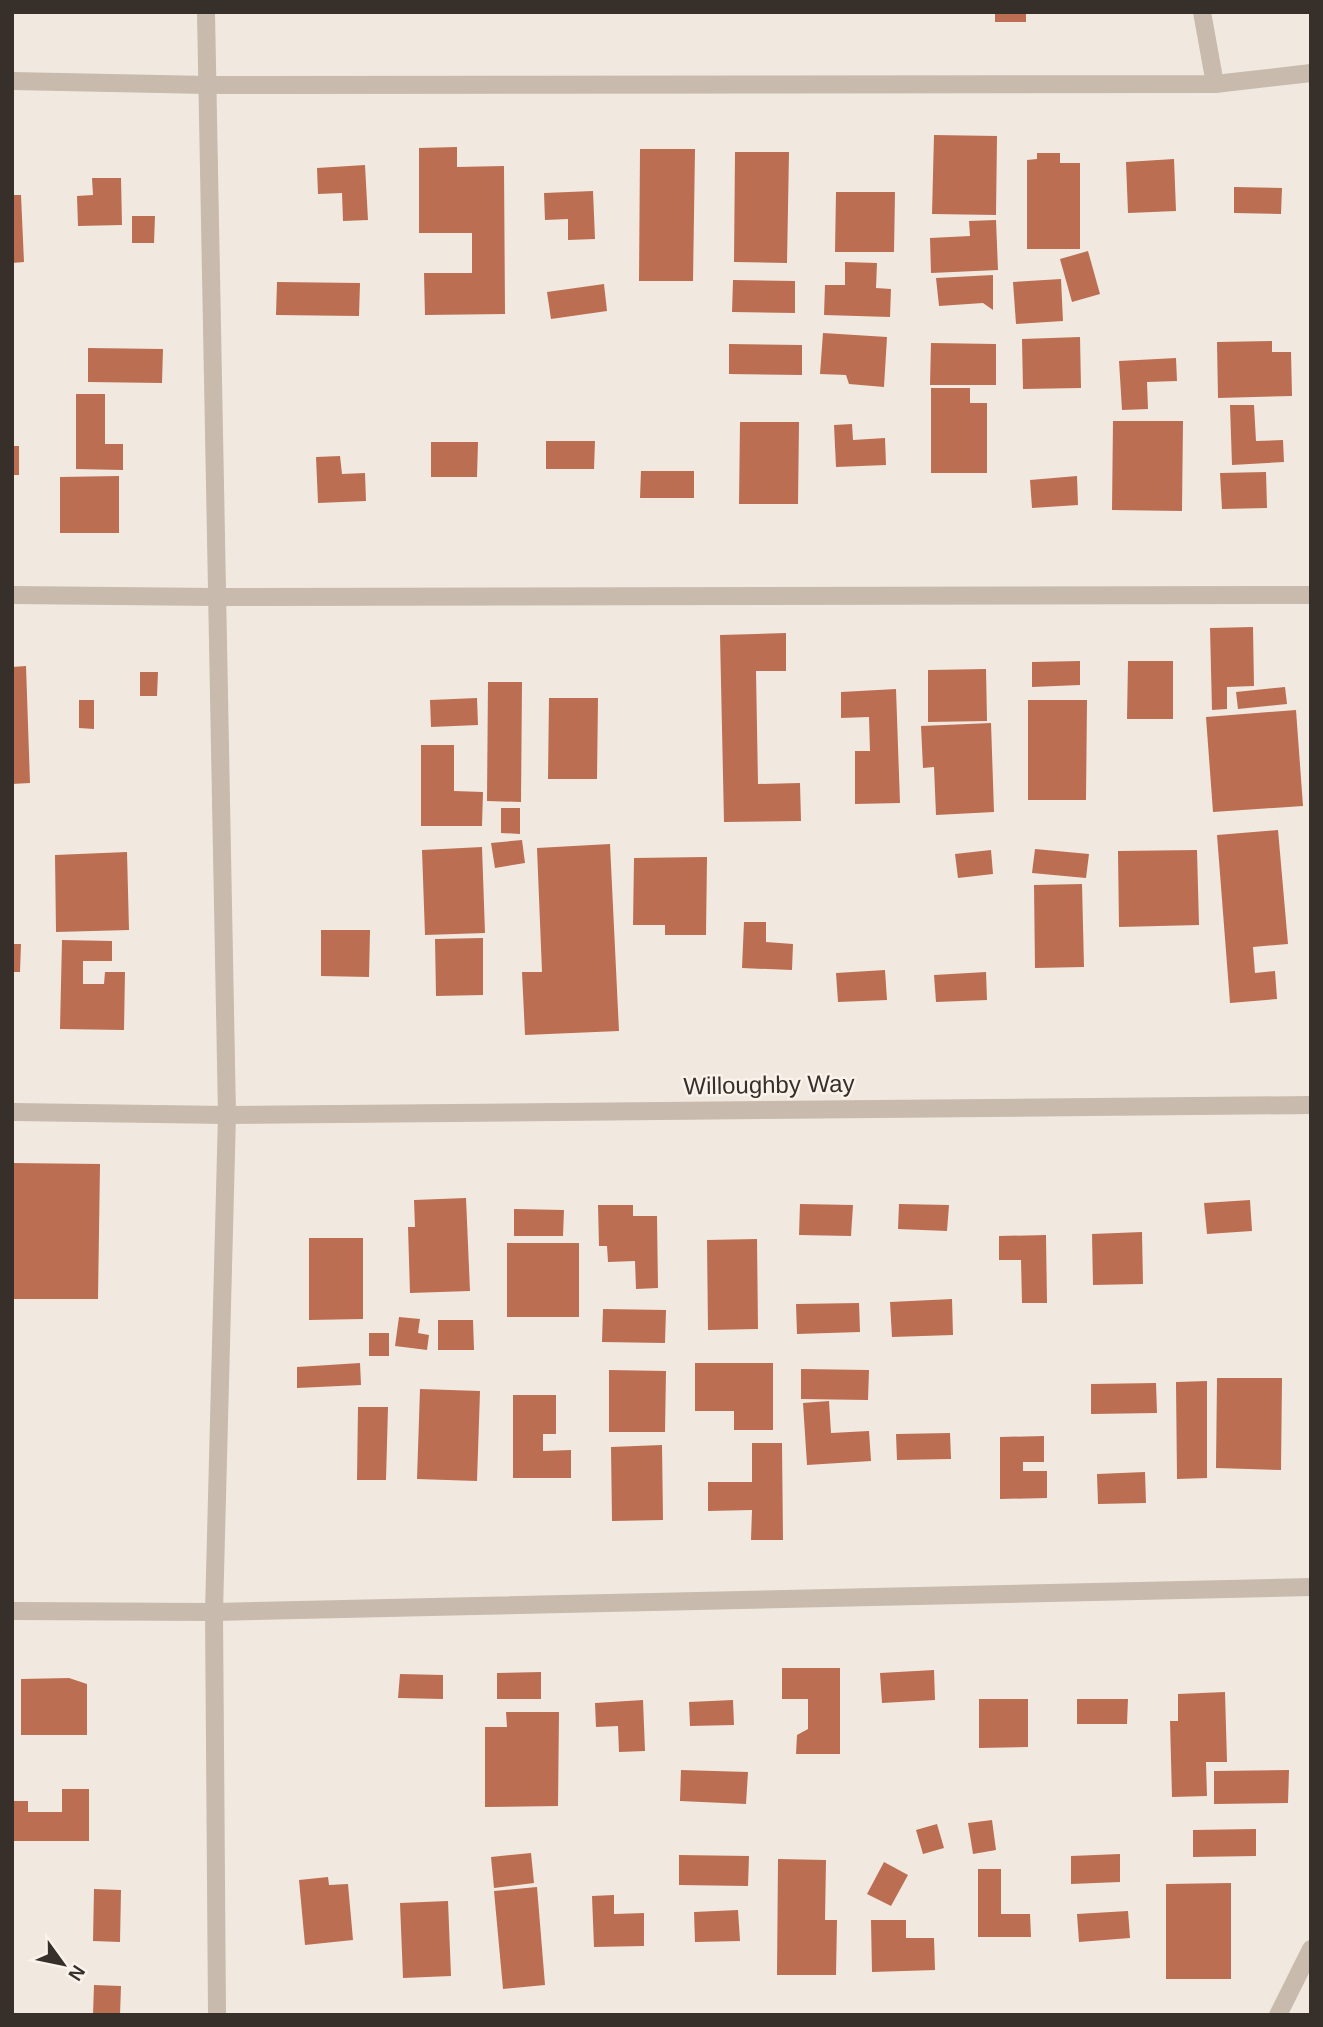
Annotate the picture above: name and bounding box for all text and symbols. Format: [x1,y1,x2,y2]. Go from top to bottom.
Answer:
street label: Willoughby Way [683,1070,855,1099]
north arrow [28,1929,98,1999]
text: N [64,1962,89,1984]

